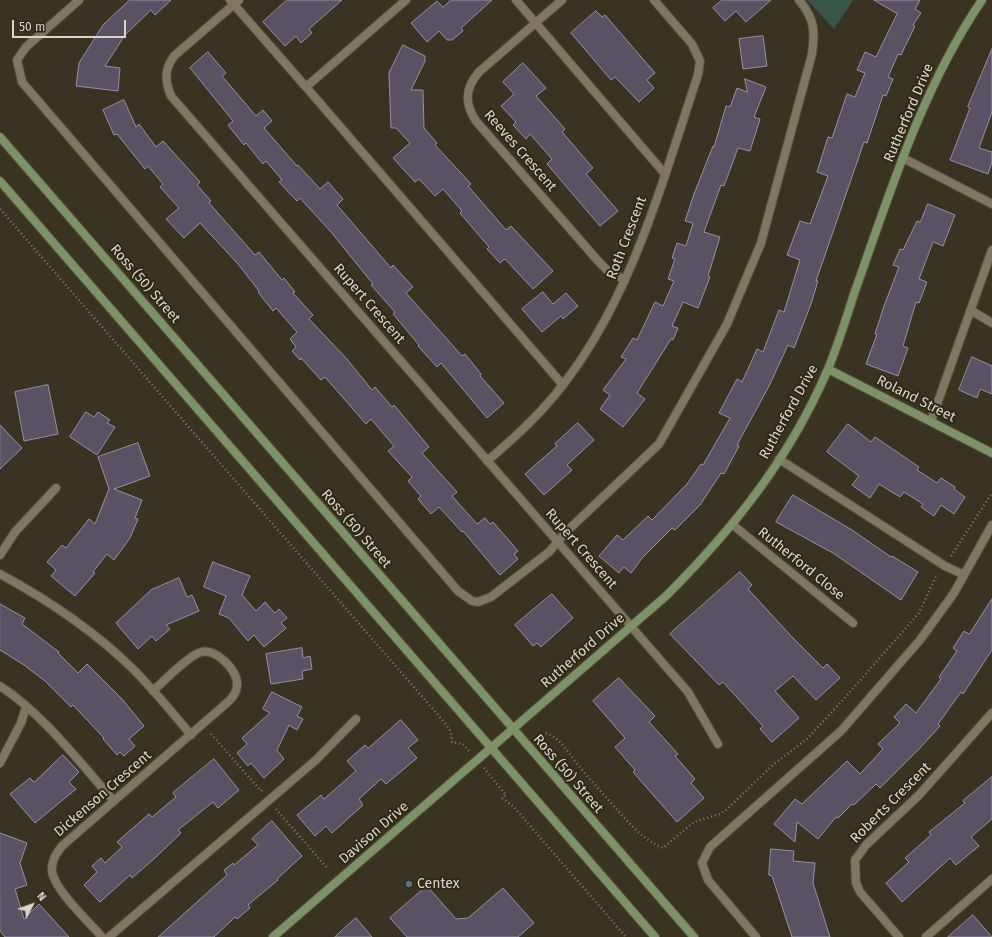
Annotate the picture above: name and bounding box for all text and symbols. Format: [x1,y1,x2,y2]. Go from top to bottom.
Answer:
scale bar [14,12,128,38]
text: 50 m [19,20,45,34]
street label: Rutherford Drive [881,61,937,165]
street label: Reeves Crescent [480,107,560,195]
street label: Roth Crescent [603,194,651,282]
street label: Ross (50) Street [106,241,184,327]
street label: Rupert Crescent [330,260,408,348]
street label: Rutherford Drive [756,362,822,462]
street label: Roland Street [874,372,958,426]
street label: Ross (50) Street [317,486,395,572]
street label: Rupert Crescent [542,505,620,593]
street label: Rutherford Close [754,524,848,604]
street label: Rutherford Drive [538,610,628,692]
street label: Ross (50) Street [529,731,607,817]
street label: Dickenson Crescent [51,747,155,841]
street label: Roberts Crescent [847,759,935,847]
street label: Davison Drive [336,798,412,868]
place label: Centex [417,876,460,892]
marker: Centex [404,879,414,889]
north arrow [12,885,52,925]
text: N [34,890,49,904]

